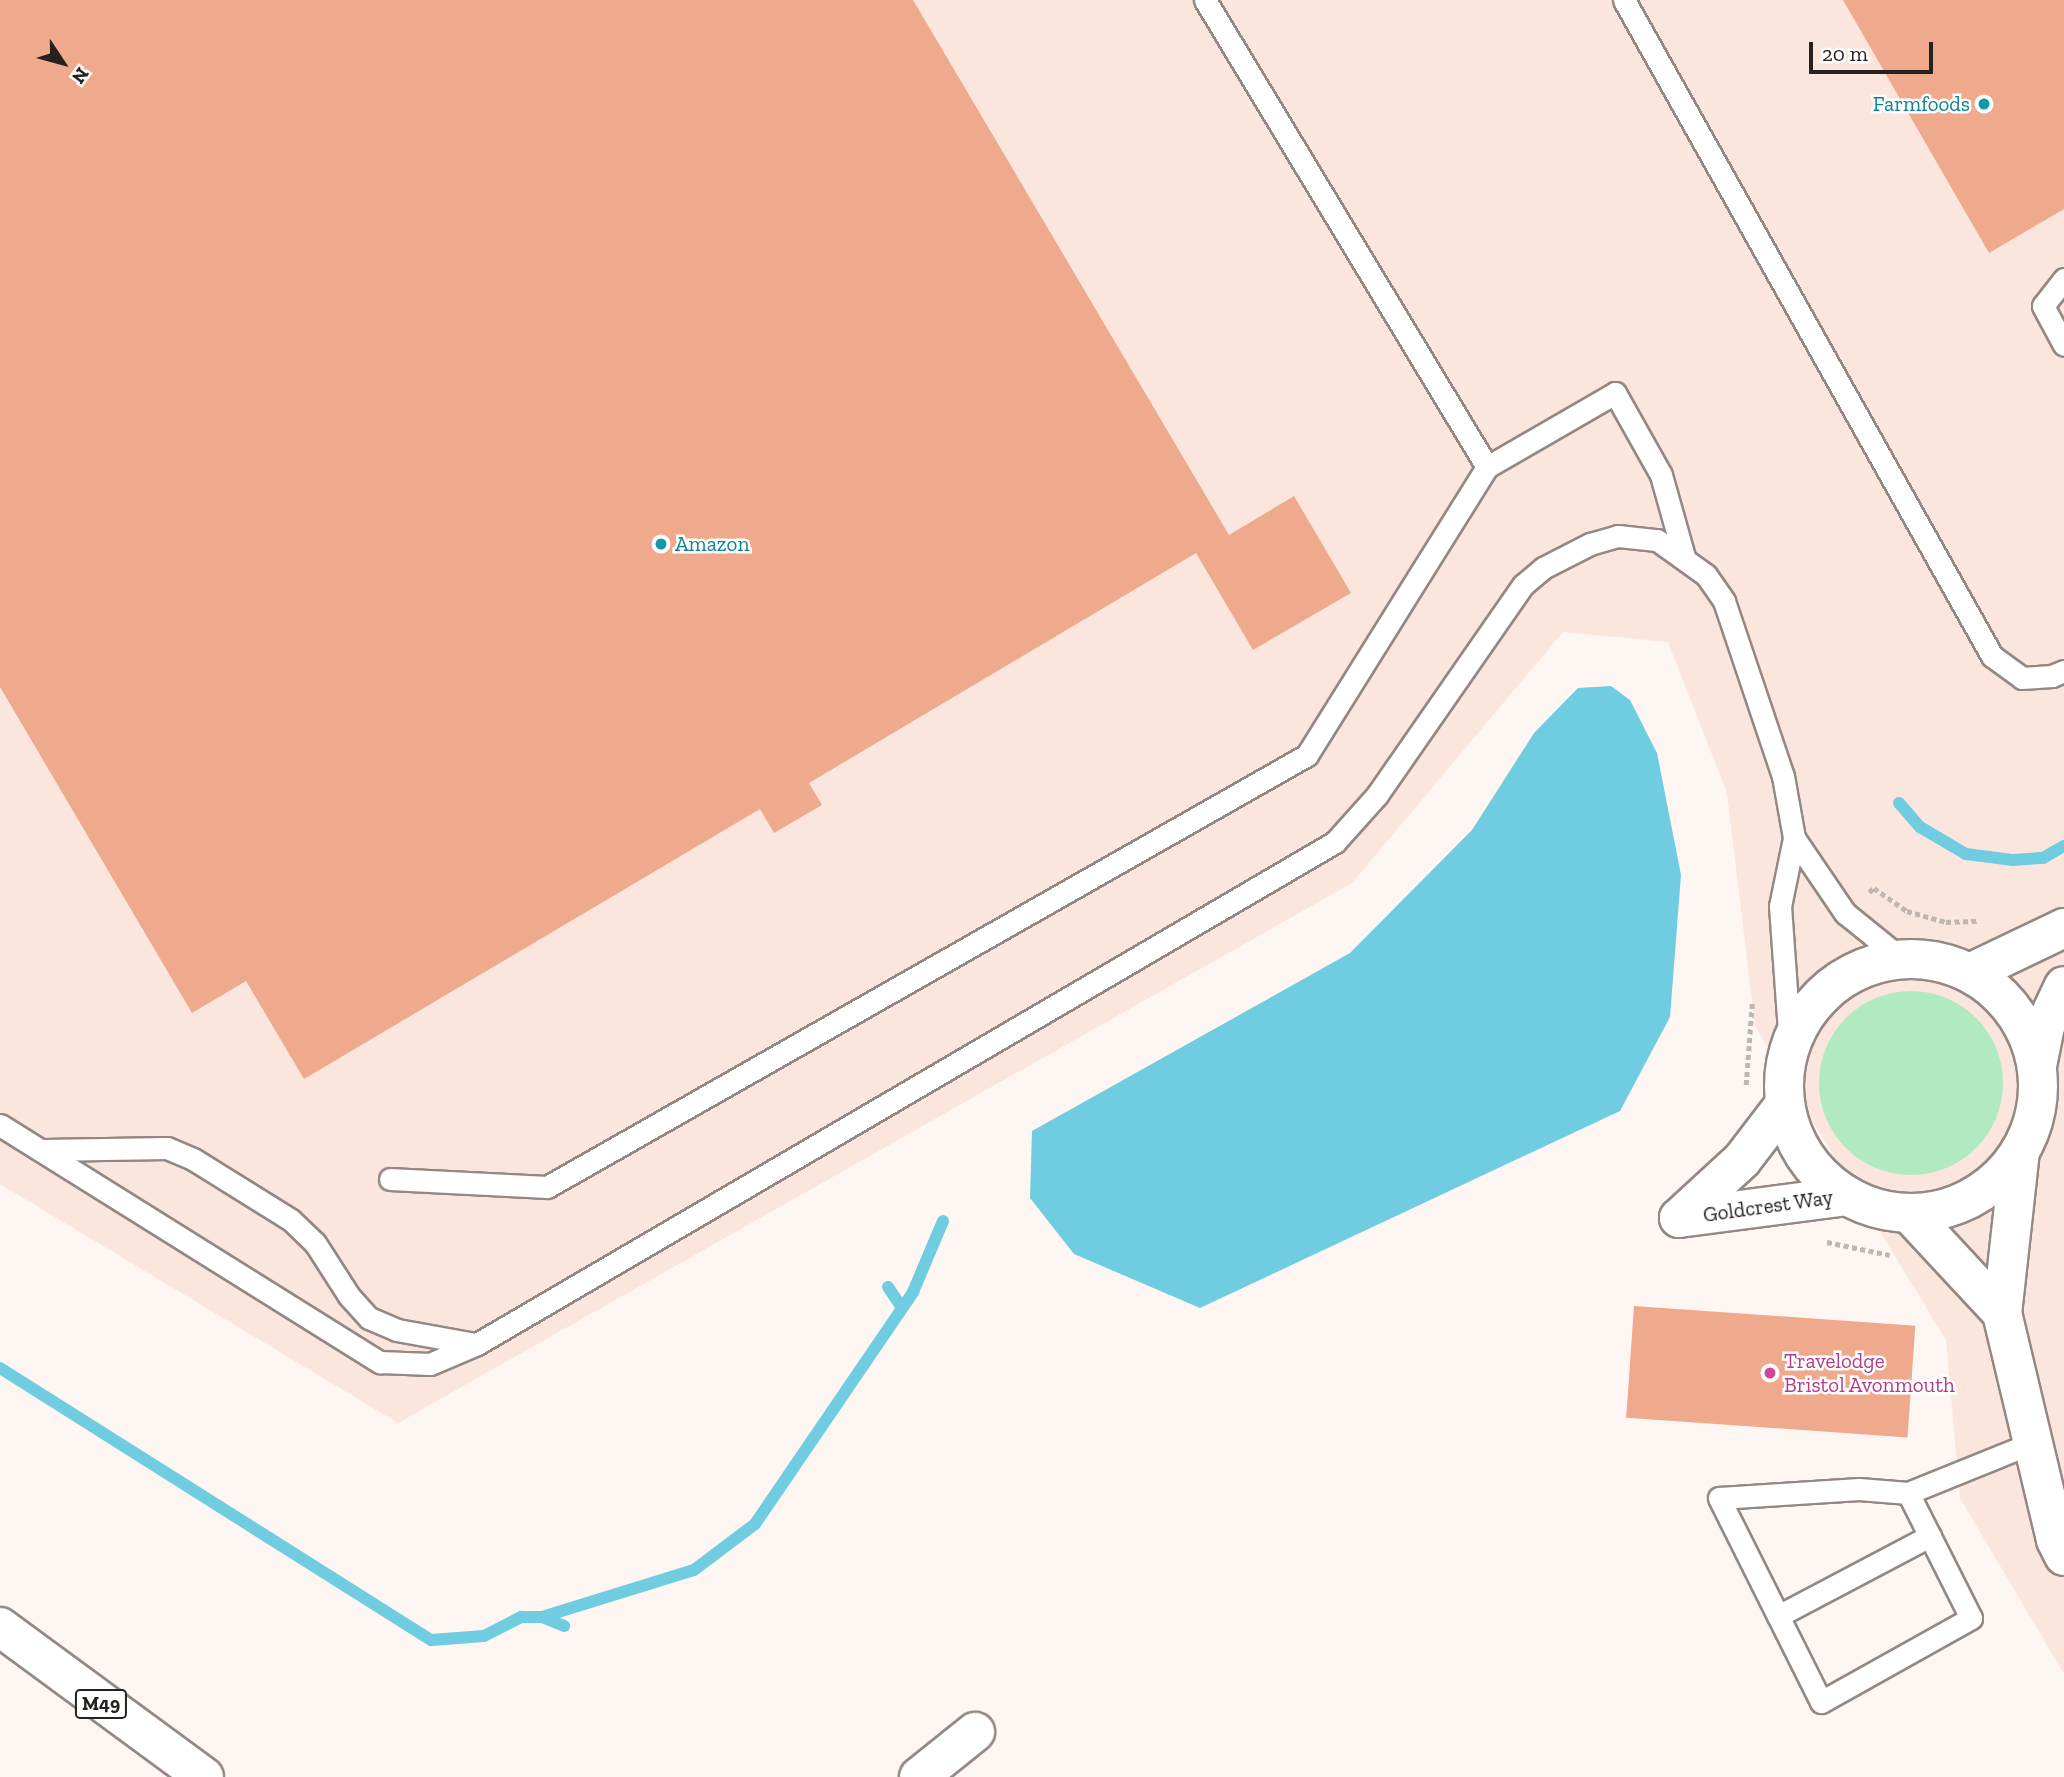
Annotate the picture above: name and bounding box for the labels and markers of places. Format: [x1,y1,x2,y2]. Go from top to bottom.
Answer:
place label: Farmfoods [1873,91,1970,117]
marker: Farmfoods [1976,96,1992,112]
place label: Amazon [675,531,749,557]
marker: Amazon [653,536,669,552]
place label: Travelodge Bristol Avonmouth [1784,1348,1956,1398]
marker: Travelodge Bristol Avonmouth [1762,1365,1778,1381]

